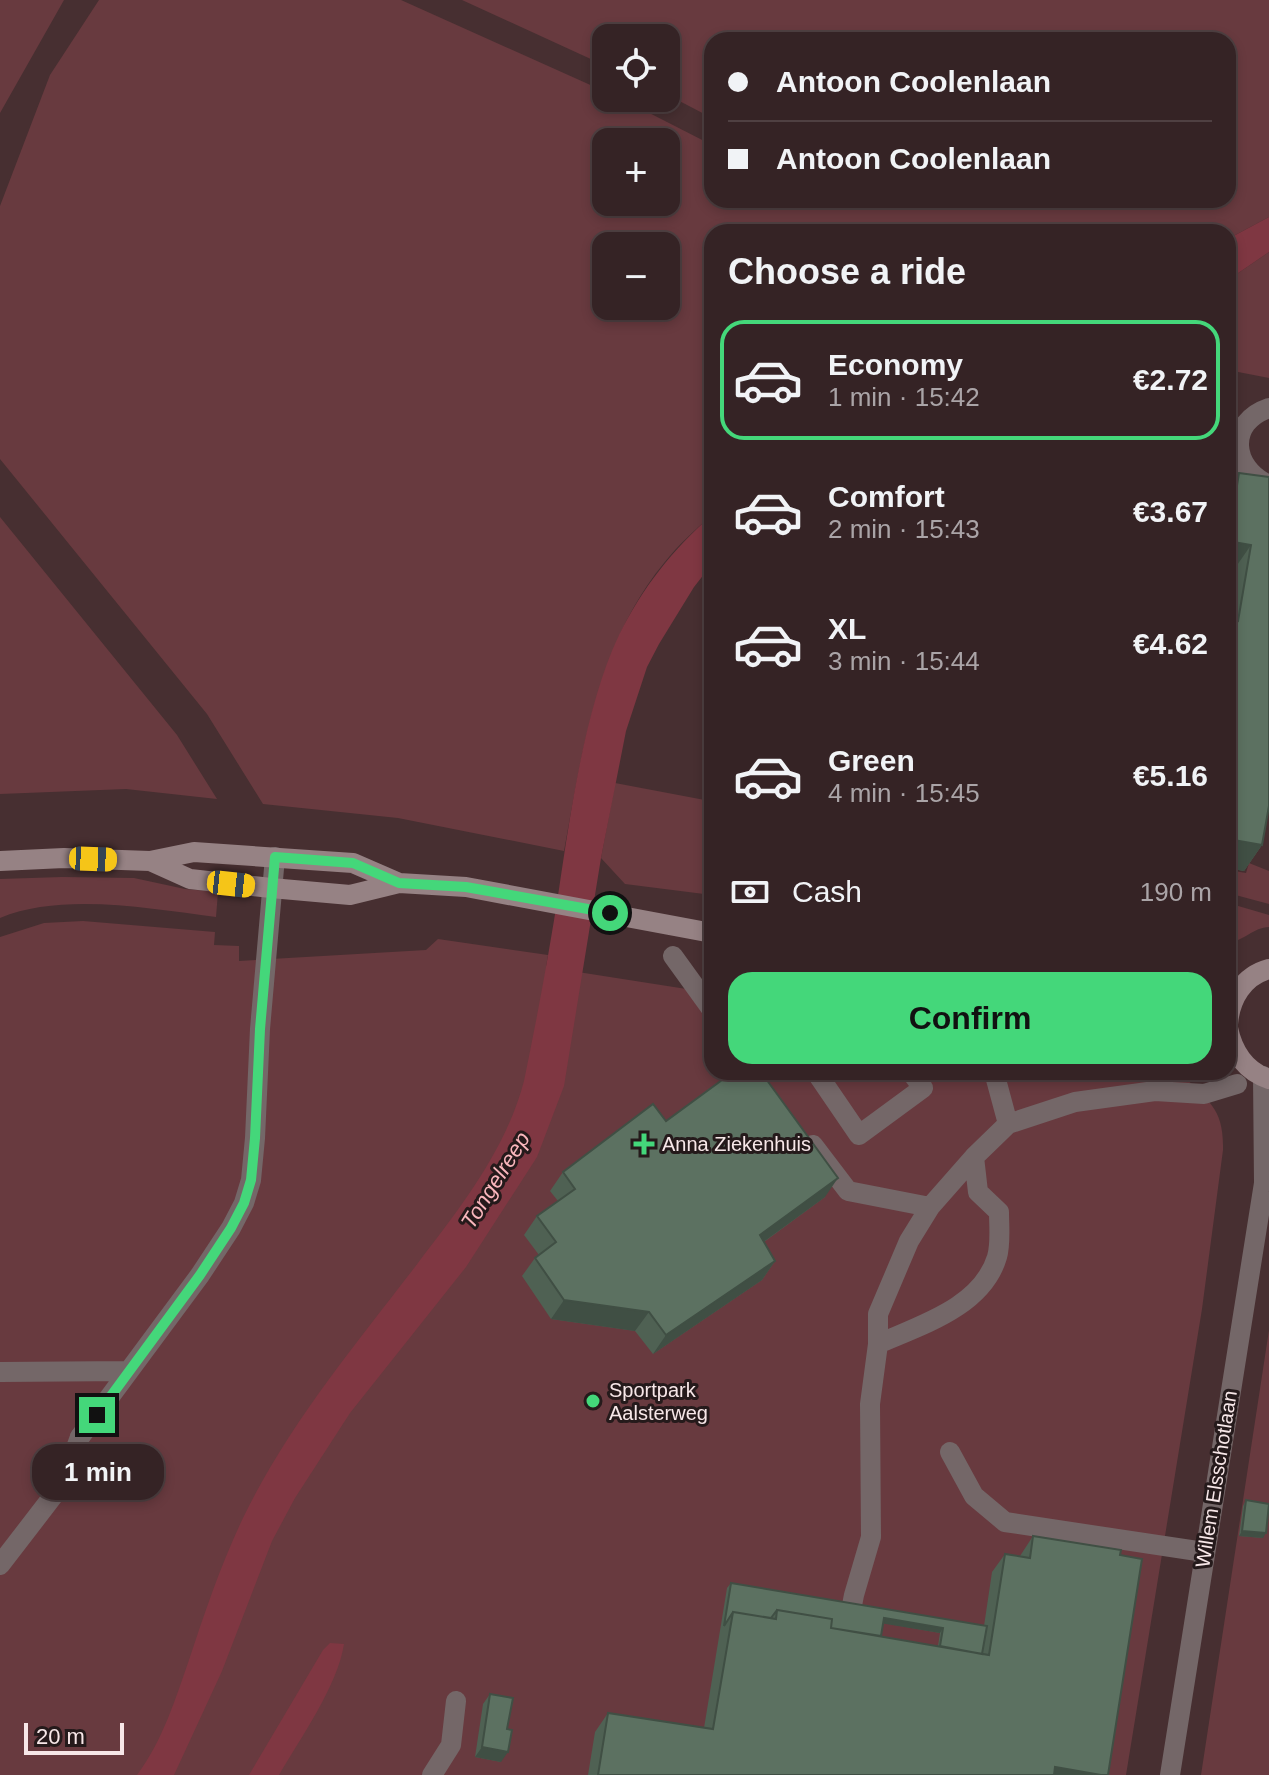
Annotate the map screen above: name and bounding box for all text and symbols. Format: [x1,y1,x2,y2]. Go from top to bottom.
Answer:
map controls [592,24,680,320]
button: locate [592,24,680,112]
text: Antoon Coolenlaan [776,65,1051,98]
button: + [592,128,680,216]
text: Antoon Coolenlaan [776,142,1051,175]
button: − [592,232,680,320]
text: Choose a ride [728,251,966,292]
icon: car [732,344,804,416]
text: Economy [828,348,963,381]
text: €2.72 [1133,363,1208,396]
text: 1 min · 15:42 [828,382,980,412]
icon: car [732,476,804,548]
text: Comfort [828,480,945,513]
text: €3.67 [1133,495,1208,528]
text: 2 min · 15:43 [828,514,980,544]
icon: car [732,608,804,680]
text: XL [828,612,866,645]
text: €4.62 [1133,627,1208,660]
text: 3 min · 15:44 [828,646,980,676]
icon: car [732,740,804,812]
text: Green [828,744,915,777]
text: €5.16 [1133,759,1208,792]
text: 4 min · 15:45 [828,778,980,808]
car [69,846,117,872]
car [206,870,256,898]
icon: cash [728,870,772,914]
text: Cash [792,875,862,908]
text: 190 m [1140,877,1212,907]
route start [592,895,628,931]
button: Confirm [728,972,1212,1064]
water label: Tongelreep [456,1127,535,1233]
marker: Anna Ziekenhuis [633,1133,655,1155]
place label: Anna Ziekenhuis [662,1133,811,1155]
place label: Sportpark Aalsterweg [609,1379,708,1424]
street label: Willem Elsschotlaan [1191,1389,1241,1569]
marker: Sportpark Aalsterweg [584,1392,602,1410]
route end [79,1397,115,1433]
callout: 1 min [31,1443,163,1499]
text: 1 min [64,1457,132,1487]
scale bar [24,1719,124,1755]
text: 20 m [36,1724,85,1749]

